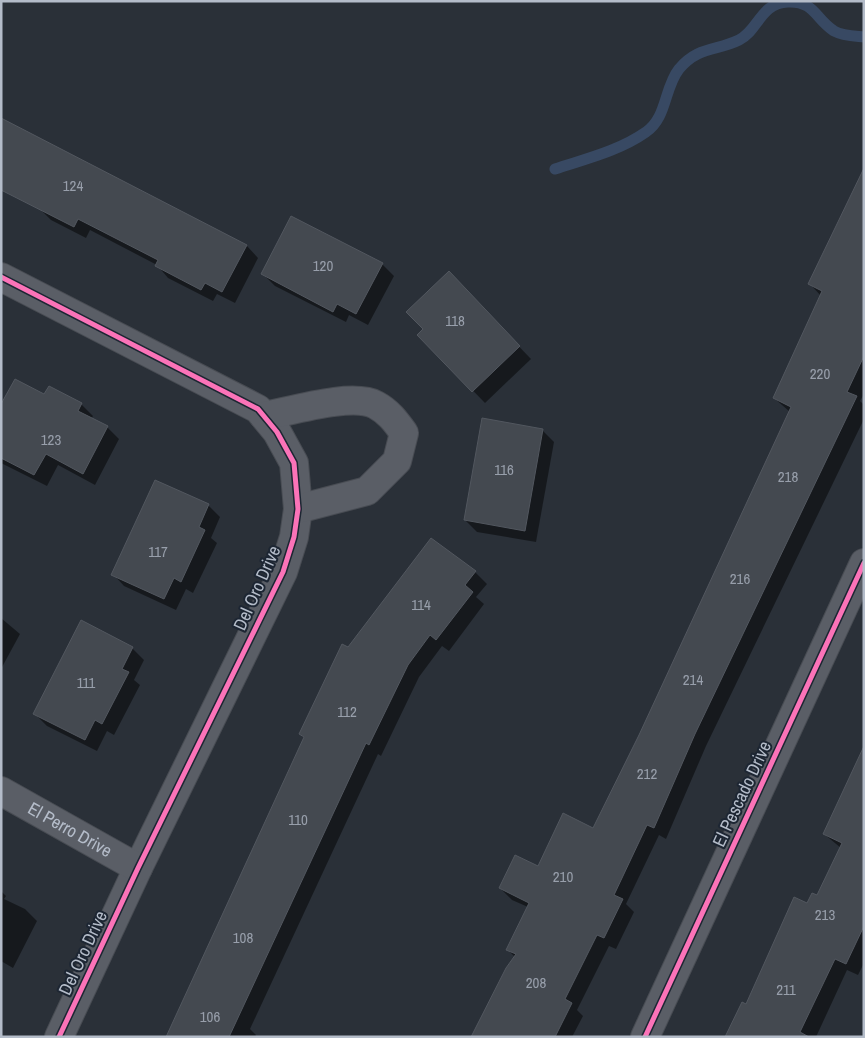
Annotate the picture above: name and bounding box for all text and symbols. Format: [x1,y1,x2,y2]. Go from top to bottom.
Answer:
house number: 124 [63,175,83,196]
house number: 120 [313,255,333,276]
house number: 118 [445,310,465,331]
house number: 220 [810,363,830,384]
house number: 123 [41,429,61,450]
house number: 116 [494,459,514,480]
house number: 218 [778,466,798,487]
house number: 117 [148,541,168,562]
street label: Del Oro Drive [227,542,286,634]
house number: 216 [730,568,750,589]
house number: 114 [411,594,431,615]
house number: 214 [683,669,703,690]
house number: 111 [77,672,96,693]
house number: 112 [337,701,357,722]
street label: El Pescado Drive [706,737,777,851]
house number: 212 [637,763,657,784]
street label: El Perro Drive [24,796,117,863]
house number: 110 [288,809,308,830]
house number: 210 [553,866,573,887]
house number: 213 [815,904,835,925]
street label: Del Oro Drive [52,907,113,999]
house number: 108 [233,927,253,948]
house number: 208 [526,972,546,993]
house number: 211 [776,979,796,1000]
house number: 106 [200,1006,220,1027]

